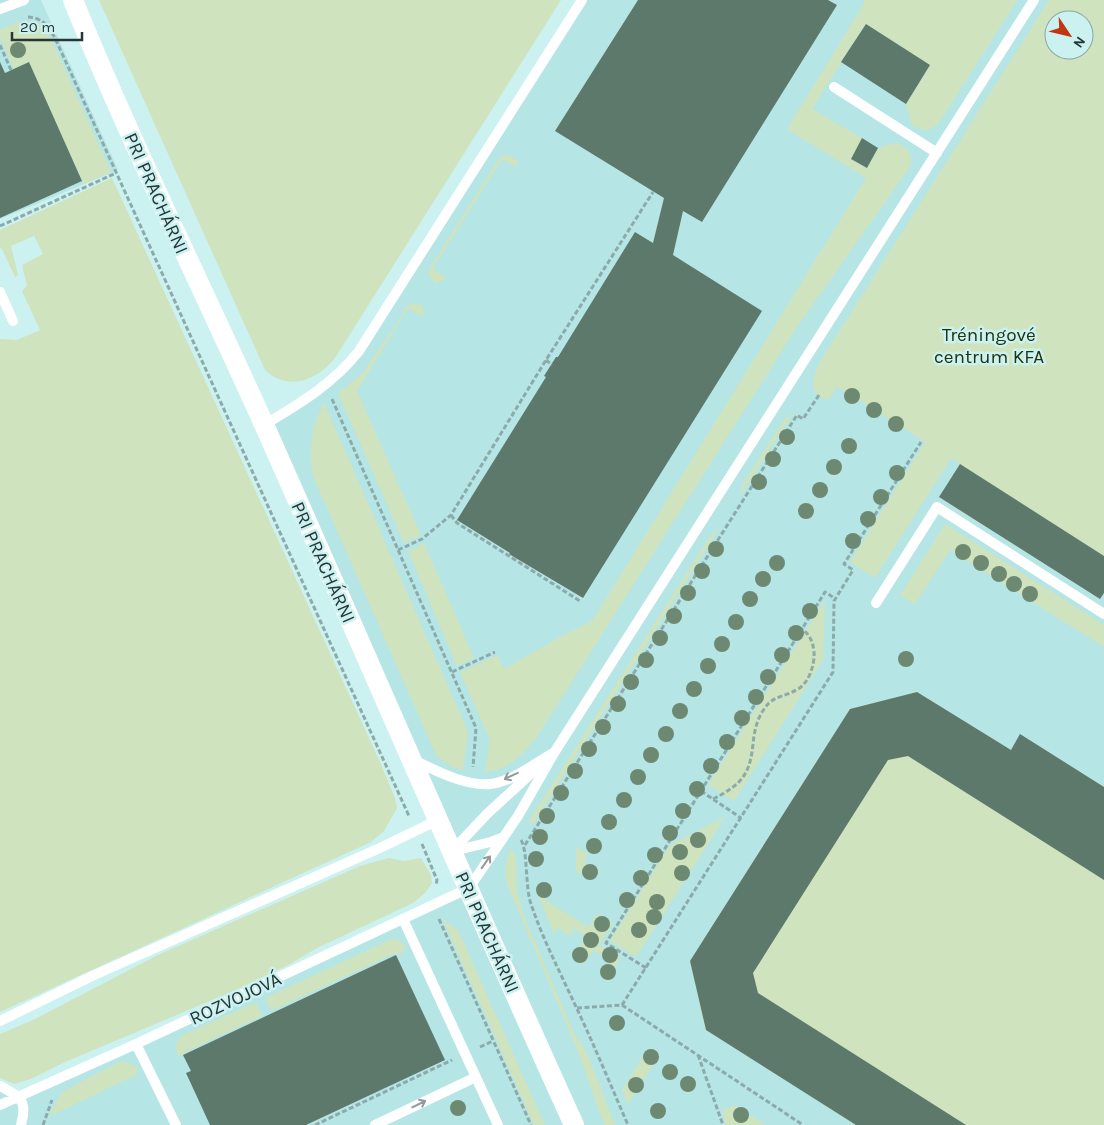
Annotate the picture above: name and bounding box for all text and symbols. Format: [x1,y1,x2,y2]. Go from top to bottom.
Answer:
scale bar [12,10,82,42]
north arrow [1044,10,1094,60]
text: 20 m [20,18,55,36]
text: N [1069,33,1089,51]
street label: PRI PRACHÁRNI [120,129,194,257]
park label: Tréningové centrum KFA [934,324,1044,368]
street label: PRI PRACHÁRNI [287,498,361,626]
one-way arrow [504,772,519,782]
one-way arrow [481,855,491,869]
street label: PRI PRACHÁRNI [451,868,525,996]
street label: ROZVOJOVÁ [186,967,285,1030]
one-way arrow [411,1099,426,1108]

